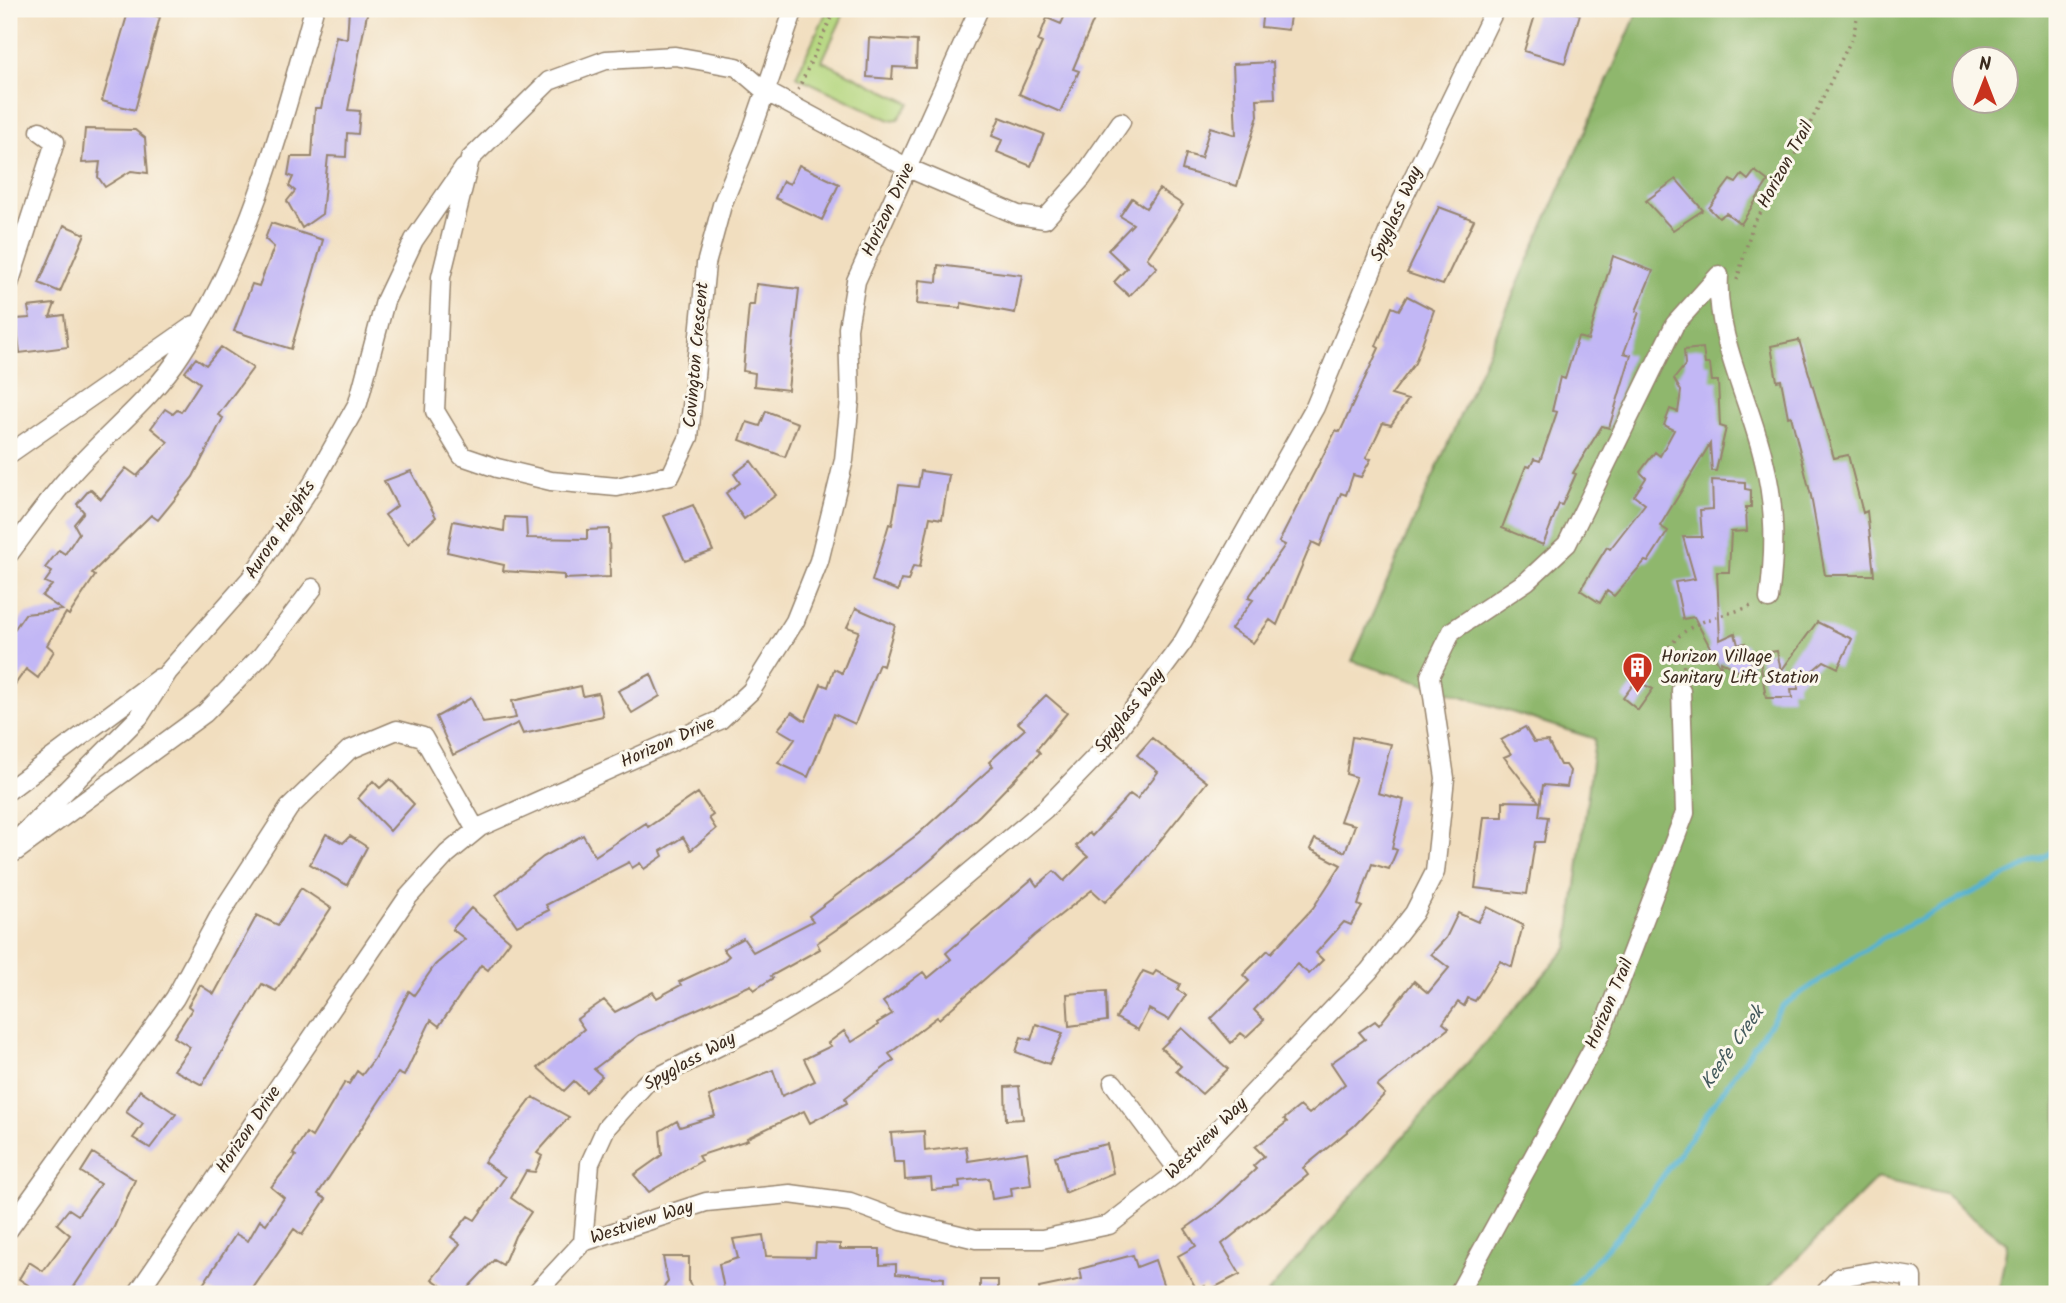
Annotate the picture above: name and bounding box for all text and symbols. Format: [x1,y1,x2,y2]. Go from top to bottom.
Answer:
north arrow [1951,46,2021,116]
text: N [1979,50,1991,80]
street label: Horizon Trail [1750,115,1822,214]
street label: Horizon Drive [855,158,923,262]
street label: Spyglass Way [1363,161,1431,266]
street label: Covington Crescent [676,280,718,429]
street label: Aurora Heights [238,475,324,585]
place label: Horizon Village Sanitary Lift Station [1661,643,1819,693]
building icon: Horizon Village Sanitary Lift Station [1621,650,1655,694]
street label: Spyglass Way [1087,662,1173,760]
street label: Horizon Drive [616,709,720,777]
street label: Horizon Trail [1578,954,1642,1054]
water label: Keefe Creek [1693,998,1774,1096]
street label: Spyglass Way [639,1024,742,1099]
street label: Horizon Drive [209,1080,289,1180]
street label: Westview Way [1159,1090,1256,1187]
street label: Westview Way [587,1192,698,1253]

